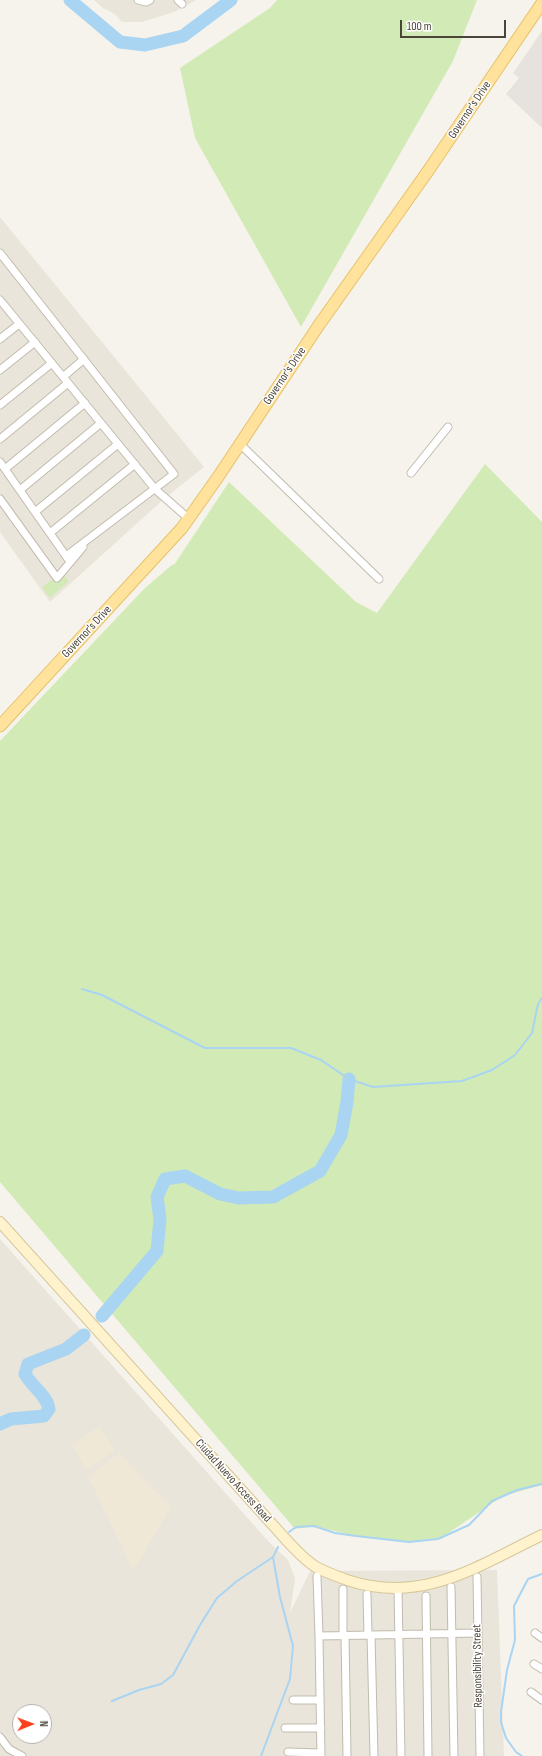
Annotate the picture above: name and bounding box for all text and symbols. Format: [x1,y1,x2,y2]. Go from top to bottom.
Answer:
scale bar [402,12,508,38]
text: 100 m [407,19,432,34]
street label: Governor's Drive [445,78,495,142]
street label: Governor's Drive [260,344,310,408]
street label: Governor's Drive [59,603,115,661]
street label: Ciudad Nuevo Access Road [192,1436,274,1526]
street label: Responsibility Street [470,1624,486,1708]
north arrow [12,1704,52,1744]
text: N [37,1721,50,1727]

